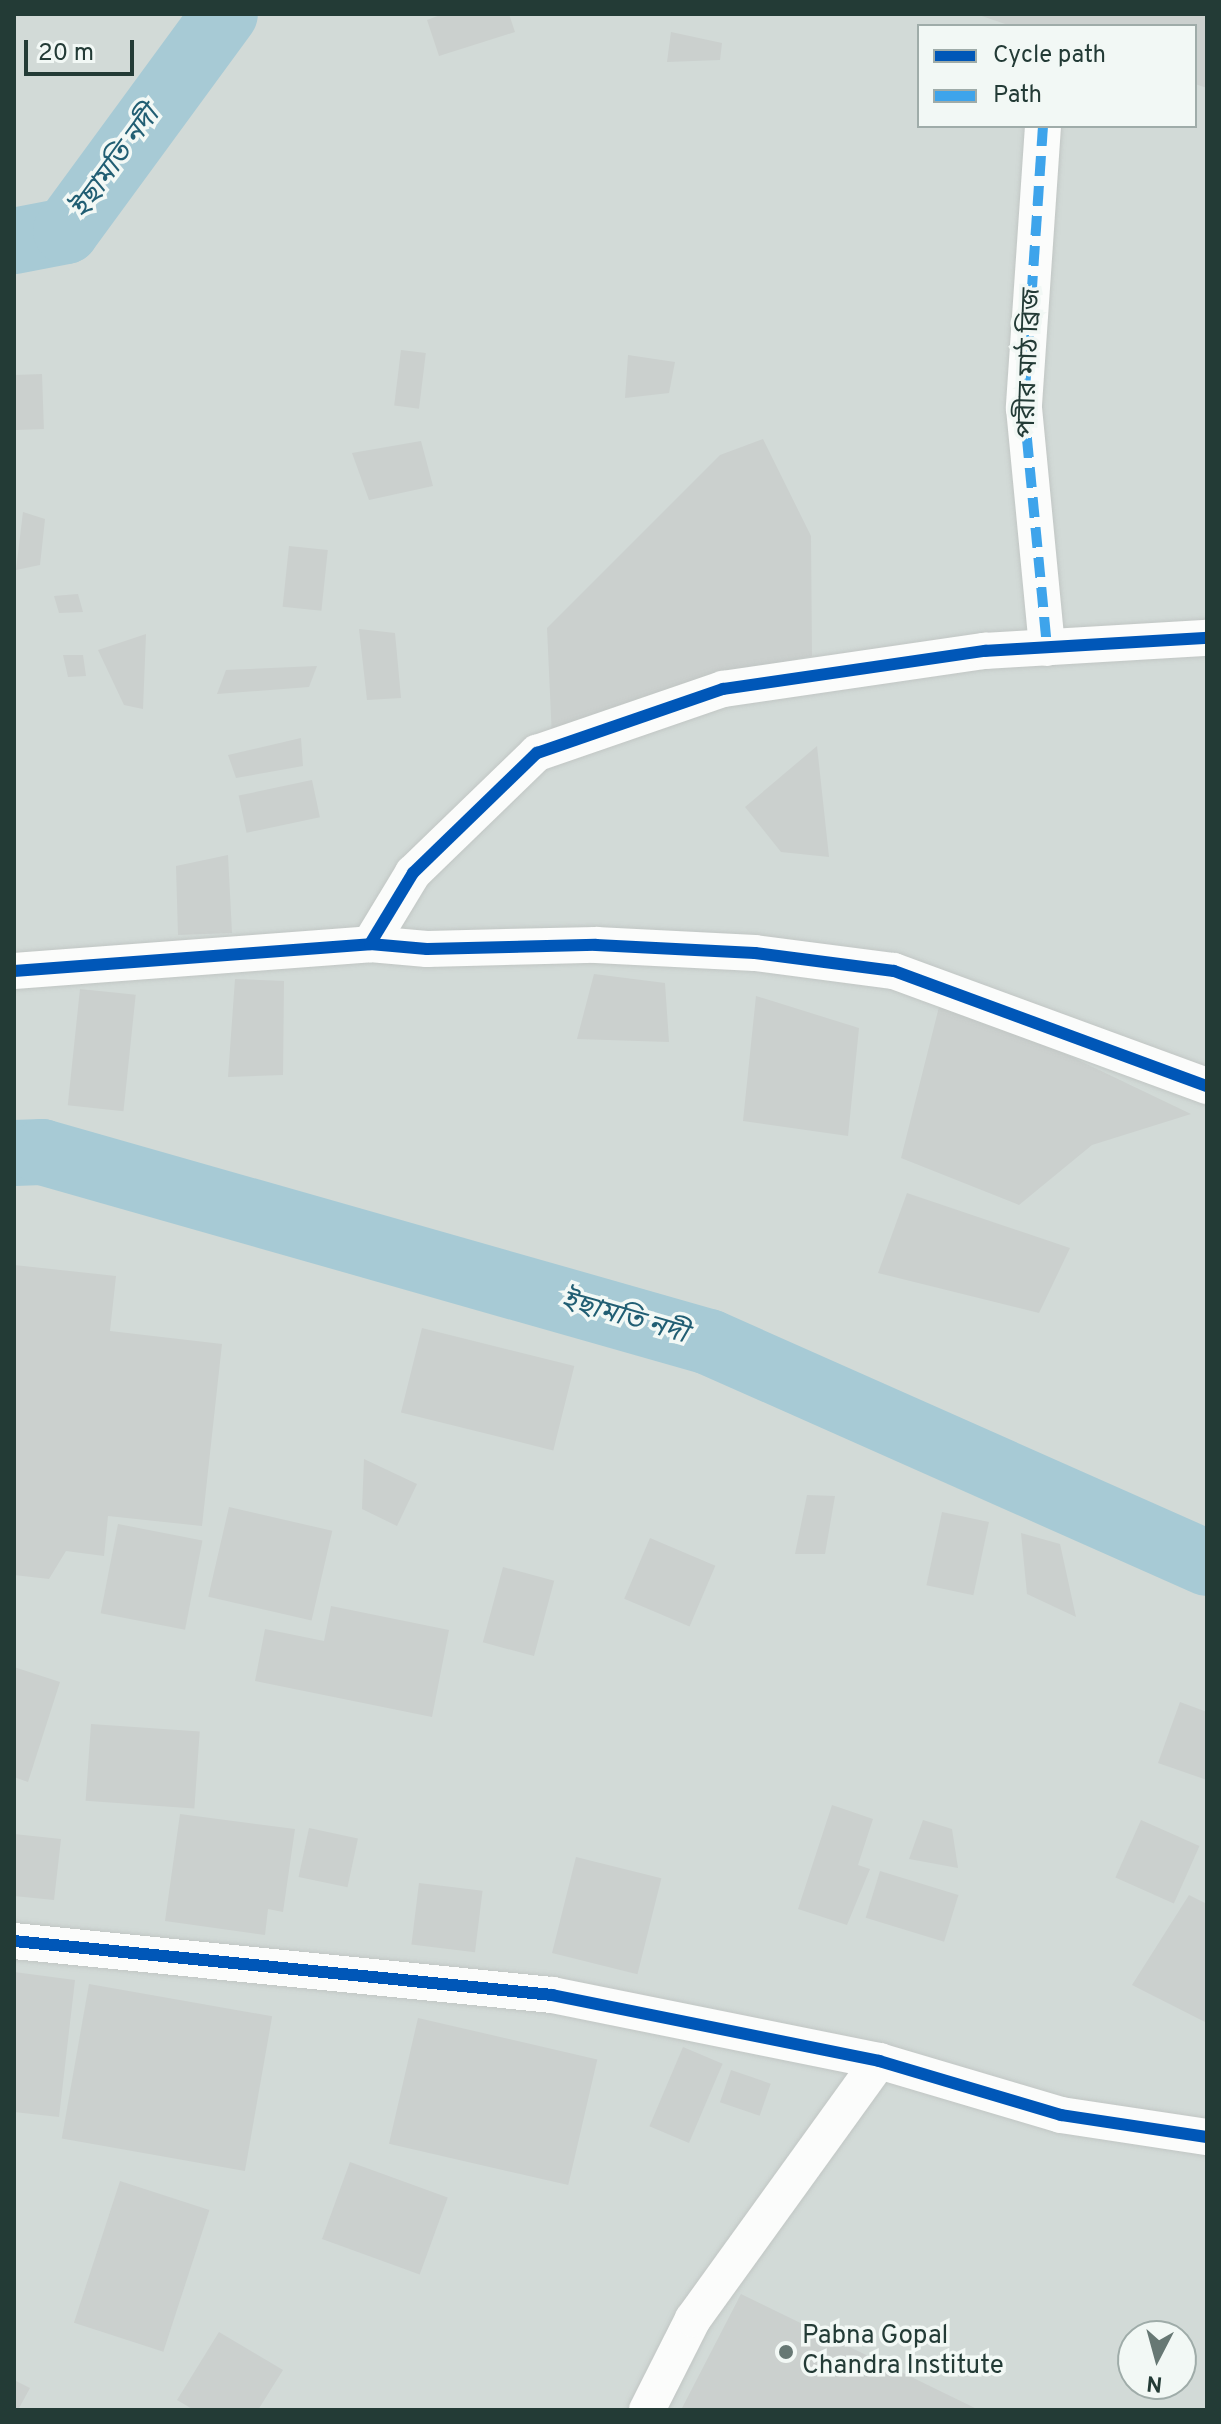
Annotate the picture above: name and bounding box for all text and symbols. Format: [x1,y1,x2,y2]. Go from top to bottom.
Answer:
scale bar [28,24,138,74]
legend [917,24,1197,128]
text: 20 m [38,39,94,69]
text: Cycle path [993,41,1106,71]
text: Path [993,81,1042,111]
water label: ইছামতি নদী [64,101,168,225]
street label: পরীর মাঠ ব্রিজ [1012,287,1048,439]
water label: ইছামতি নদী [557,1284,691,1352]
north arrow [1117,2320,1197,2400]
place label: Pabna Gopal Chandra Institute [802,2321,1004,2382]
marker: Pabna Gopal Chandra Institute [777,2343,795,2361]
text: N [1145,2368,1164,2397]

